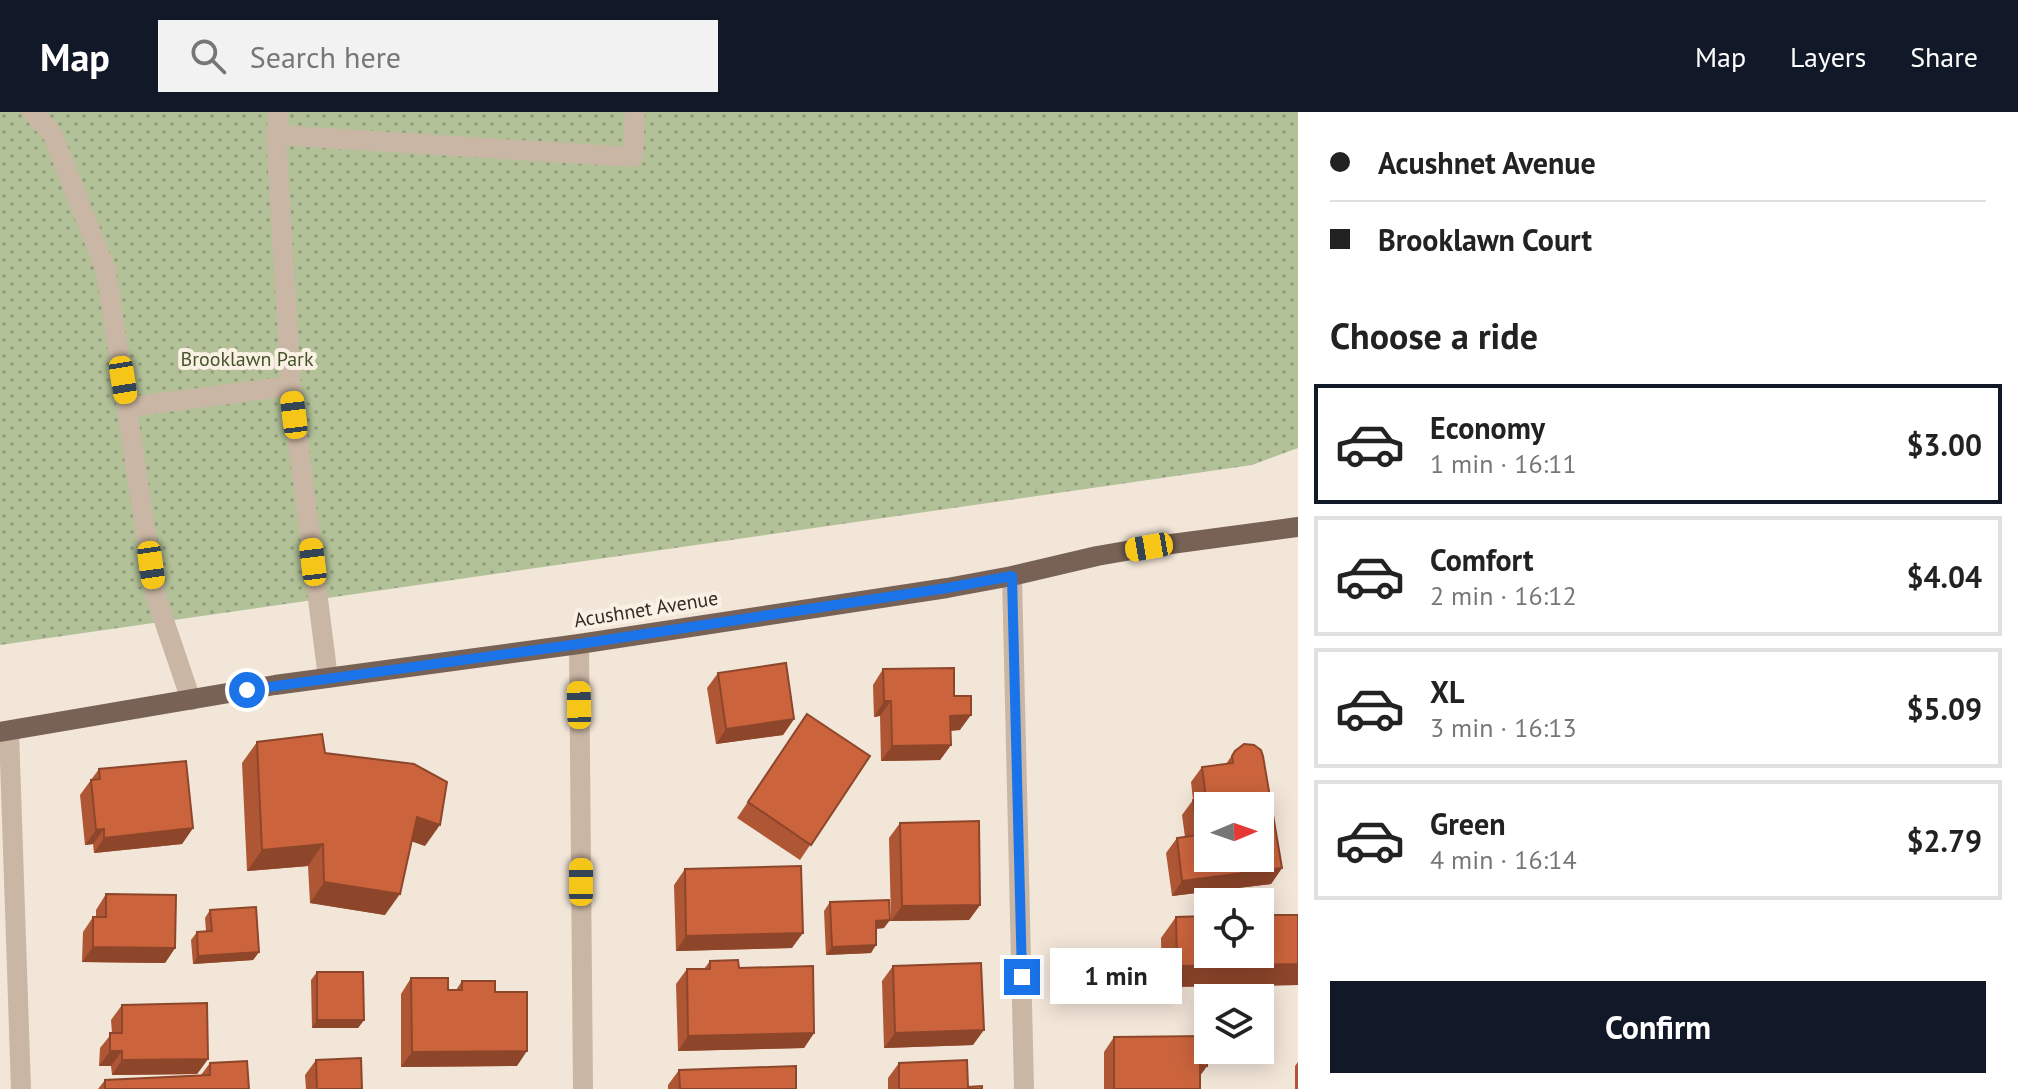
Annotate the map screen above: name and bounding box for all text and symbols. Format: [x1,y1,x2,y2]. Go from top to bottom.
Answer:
search box [158,20,718,92]
text: Map [40,32,110,81]
icon: search [186,34,230,78]
text: Search here [250,37,401,76]
text: Map [1695,38,1746,75]
text: Layers [1790,38,1866,75]
text: Share [1910,38,1978,75]
text: Acushnet Avenue [1378,143,1596,182]
text: Brooklawn Court [1378,220,1592,259]
text: Choose a ride [1330,312,1538,359]
park label: Brooklawn Park [180,346,314,372]
car [107,354,139,406]
car [279,390,309,440]
icon: car [1334,408,1406,480]
text: Economy [1430,408,1545,447]
text: $3.00 [1907,425,1982,464]
text: 1 min · 16:11 [1430,447,1577,480]
car [1123,531,1175,563]
car [298,537,328,587]
car [136,540,166,590]
icon: car [1334,540,1406,612]
text: Comfort [1430,540,1533,579]
text: $4.04 [1907,557,1982,596]
text: 2 min · 16:12 [1430,579,1577,612]
street label: Acushnet Avenue [572,585,720,633]
route start [229,672,265,708]
icon: car [1334,672,1406,744]
text: XL [1430,672,1464,711]
car [567,681,591,729]
text: $5.09 [1907,689,1982,728]
text: 3 min · 16:13 [1430,711,1577,744]
north arrow [1194,792,1274,872]
map controls [1194,792,1274,1064]
icon: car [1334,804,1406,876]
text: Green [1430,804,1505,843]
text: $2.79 [1907,821,1982,860]
text: 4 min · 16:14 [1430,843,1577,876]
car [569,858,593,906]
button: locate [1194,888,1274,968]
callout: 1 min [1050,949,1182,1005]
route end [1004,959,1040,995]
text: 1 min [1084,959,1148,992]
button: Confirm [1330,981,1986,1073]
button: layers [1194,984,1274,1064]

